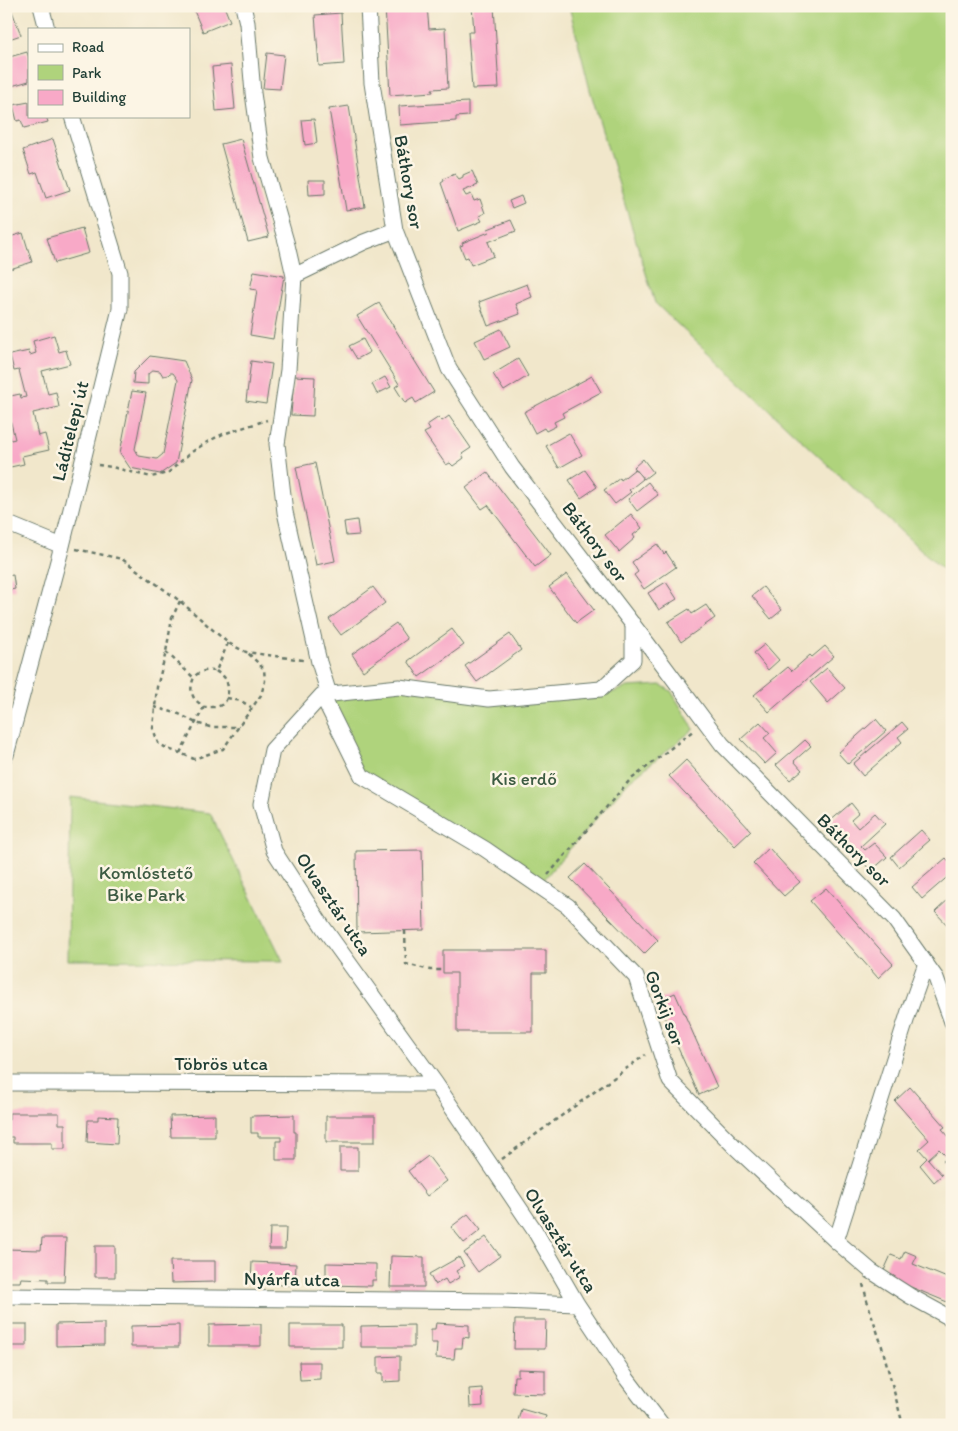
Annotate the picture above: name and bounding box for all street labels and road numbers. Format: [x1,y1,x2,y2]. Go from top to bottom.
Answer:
street label: Báthory sor [389,133,429,231]
street label: Láditelepi út [46,379,94,483]
street label: Báthory sor [557,497,633,587]
street label: Báthory sor [812,808,896,892]
street label: Olvasztár utca [291,848,377,960]
street label: Gorkij sor [640,967,690,1050]
street label: Töbrös utca [174,1052,268,1075]
street label: Olvasztár utca [520,1183,602,1297]
street label: Nyárfa utca [244,1267,340,1291]

